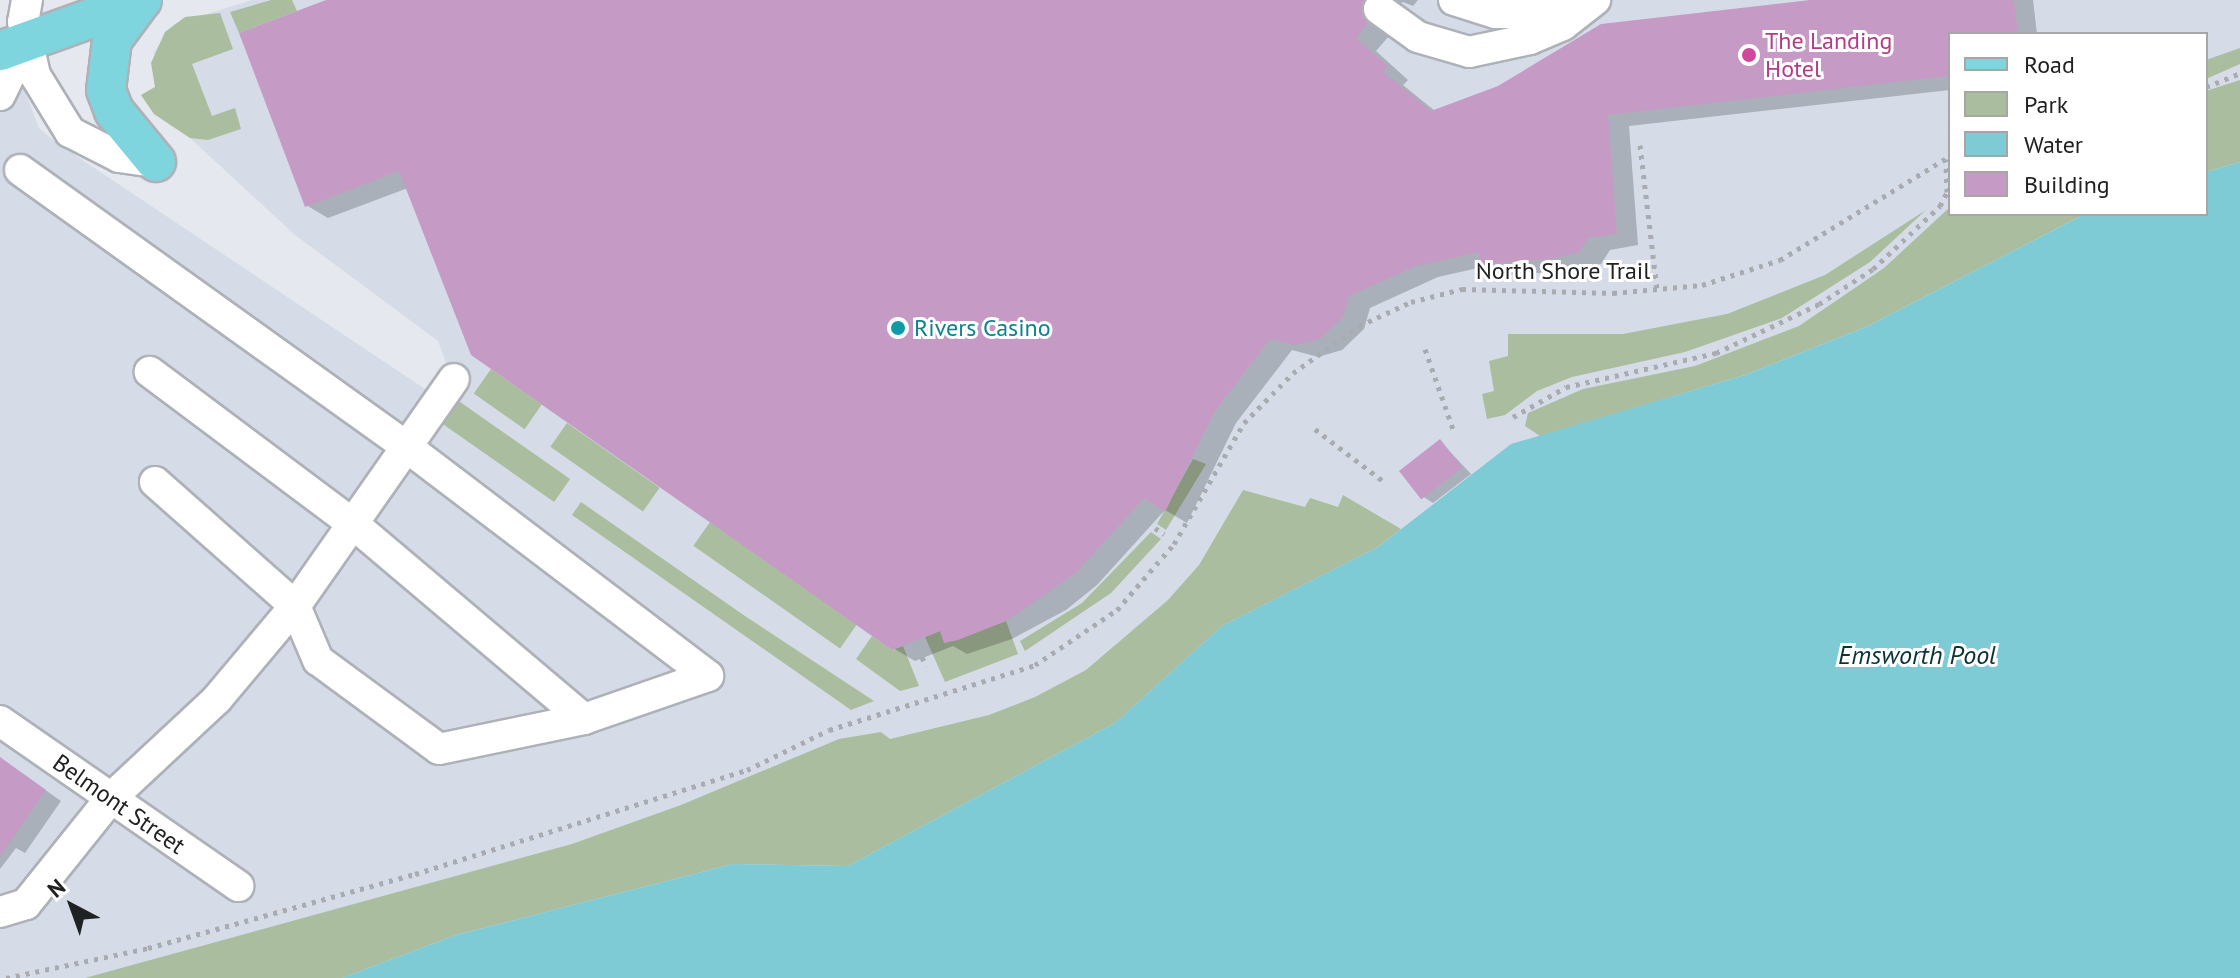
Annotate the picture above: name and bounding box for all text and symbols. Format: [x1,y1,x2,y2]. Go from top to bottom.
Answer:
place label: The Landing Hotel [1765,27,1892,83]
legend [1948,32,2208,216]
marker: The Landing Hotel [1740,46,1758,64]
text: Road [2024,49,2075,80]
text: Park [2024,89,2068,120]
text: Water [2024,129,2083,160]
text: Building [2024,169,2110,200]
street label: North Shore Trail [1475,257,1651,285]
place label: Rivers Casino [914,314,1051,342]
marker: Rivers Casino [889,319,907,337]
water label: Emsworth Pool [1838,639,1996,671]
street label: Belmont Street [47,748,191,860]
north arrow [32,866,112,946]
text: N [42,873,71,903]

